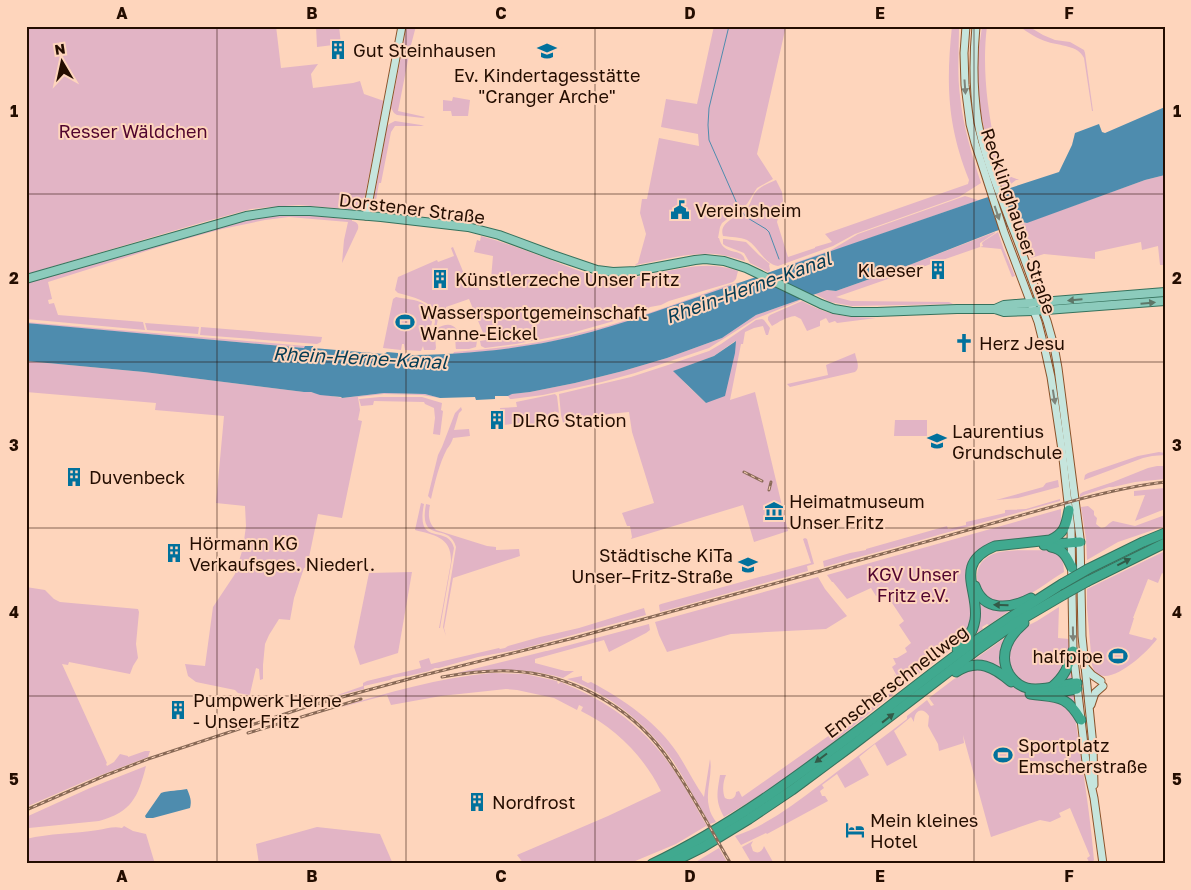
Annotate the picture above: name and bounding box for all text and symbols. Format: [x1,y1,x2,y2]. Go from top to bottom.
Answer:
text: A [116,3,128,23]
text: B [306,3,318,23]
text: C [495,3,507,23]
text: D [684,3,696,23]
text: E [875,3,885,23]
text: F [1064,3,1074,23]
north arrow [38,38,88,88]
text: N [53,39,66,58]
building icon: Gut Steinhausen [327,39,349,61]
place label: Gut Steinhausen [353,39,496,61]
school or university icon: Ev. Kindertagesstätte "Cranger Arche" [536,40,558,62]
place label: Ev. Kindertagesstätte "Cranger Arche" [454,64,640,107]
one-way arrow [962,79,970,95]
text: 1 [10,101,18,121]
text: 1 [1173,101,1181,121]
park label: Resser Wäldchen [58,120,208,142]
street label: Recklinghauser Straße [977,125,1061,317]
street label: Dorstener Straße [338,188,486,228]
public building icon: Vereinsheim [669,199,691,221]
place label: Vereinsheim [695,199,801,221]
one-way arrow [994,205,1002,220]
water label: Rhein-Herne-Kanal [662,246,835,328]
place label: Klaeser [857,259,923,281]
building icon: Klaeser [927,259,949,281]
text: 2 [9,268,19,288]
building icon: Künstlerzeche Unser Fritz [429,268,451,290]
place label: Künstlerzeche Unser Fritz [455,268,679,290]
text: 2 [1172,268,1182,288]
one-way arrow [1067,296,1083,304]
one-way arrow [1140,298,1156,306]
place label: Wassersportgemeinschaft Wanne-Eickel [420,301,648,344]
sports icon: Wassersportgemeinschaft Wanne-Eickel [394,311,416,333]
church icon: Herz Jesu [953,332,975,354]
place label: Herz Jesu [979,332,1065,354]
water label: Rhein-Herne-Kanal [272,341,449,373]
one-way arrow [1050,390,1058,406]
building icon: DLRG Station [486,409,508,431]
place label: DLRG Station [512,409,627,431]
place label: Laurentius Grundschule [952,420,1062,463]
school or university icon: Laurentius Grundschule [926,430,948,452]
text: 3 [9,435,19,455]
text: 3 [1172,435,1182,455]
building icon: Duvenbeck [63,466,85,488]
place label: Duvenbeck [89,466,185,488]
place label: Heimatmuseum Unser Fritz [789,490,925,533]
museum icon: Heimatmuseum Unser Fritz [763,500,785,522]
place label: Hörmann KG Verkaufsges. Niederl. [189,532,375,575]
building icon: Hörmann KG Verkaufsges. Niederl. [163,542,185,564]
place label: Städtische KiTa Unser–Fritz-Straße [571,544,733,587]
school or university icon: Städtische KiTa Unser–Fritz-Straße [737,554,759,576]
one-way arrow [1117,558,1131,566]
park label: KGV Unser Fritz e.V. [867,563,959,606]
one-way arrow [993,601,1009,609]
text: 4 [9,602,19,622]
text: 4 [1172,602,1182,622]
street label: Emscherschnellweg [820,620,972,742]
one-way arrow [1069,626,1077,642]
place label: halfpipe [1032,645,1103,667]
sports icon: halfpipe [1107,645,1129,667]
place label: Pumpwerk Herne - Unser Fritz [193,689,342,732]
building icon: Pumpwerk Herne - Unser Fritz [167,699,189,721]
one-way arrow [881,712,894,723]
place label: Sportplatz Emscherstraße [1018,734,1147,777]
sports icon: Sportplatz Emscherstraße [992,744,1014,766]
one-way arrow [814,753,828,763]
text: 5 [9,769,19,789]
text: 5 [1172,769,1182,789]
building icon: Nordfrost [466,791,488,813]
place label: Nordfrost [492,791,575,813]
place label: Mein kleines Hotel [870,809,978,852]
hotel icon: Mein kleines Hotel [844,819,866,841]
text: A [116,866,128,886]
text: B [306,866,318,886]
text: C [495,866,507,886]
text: D [684,866,696,886]
text: E [875,866,885,886]
text: F [1064,866,1074,886]

